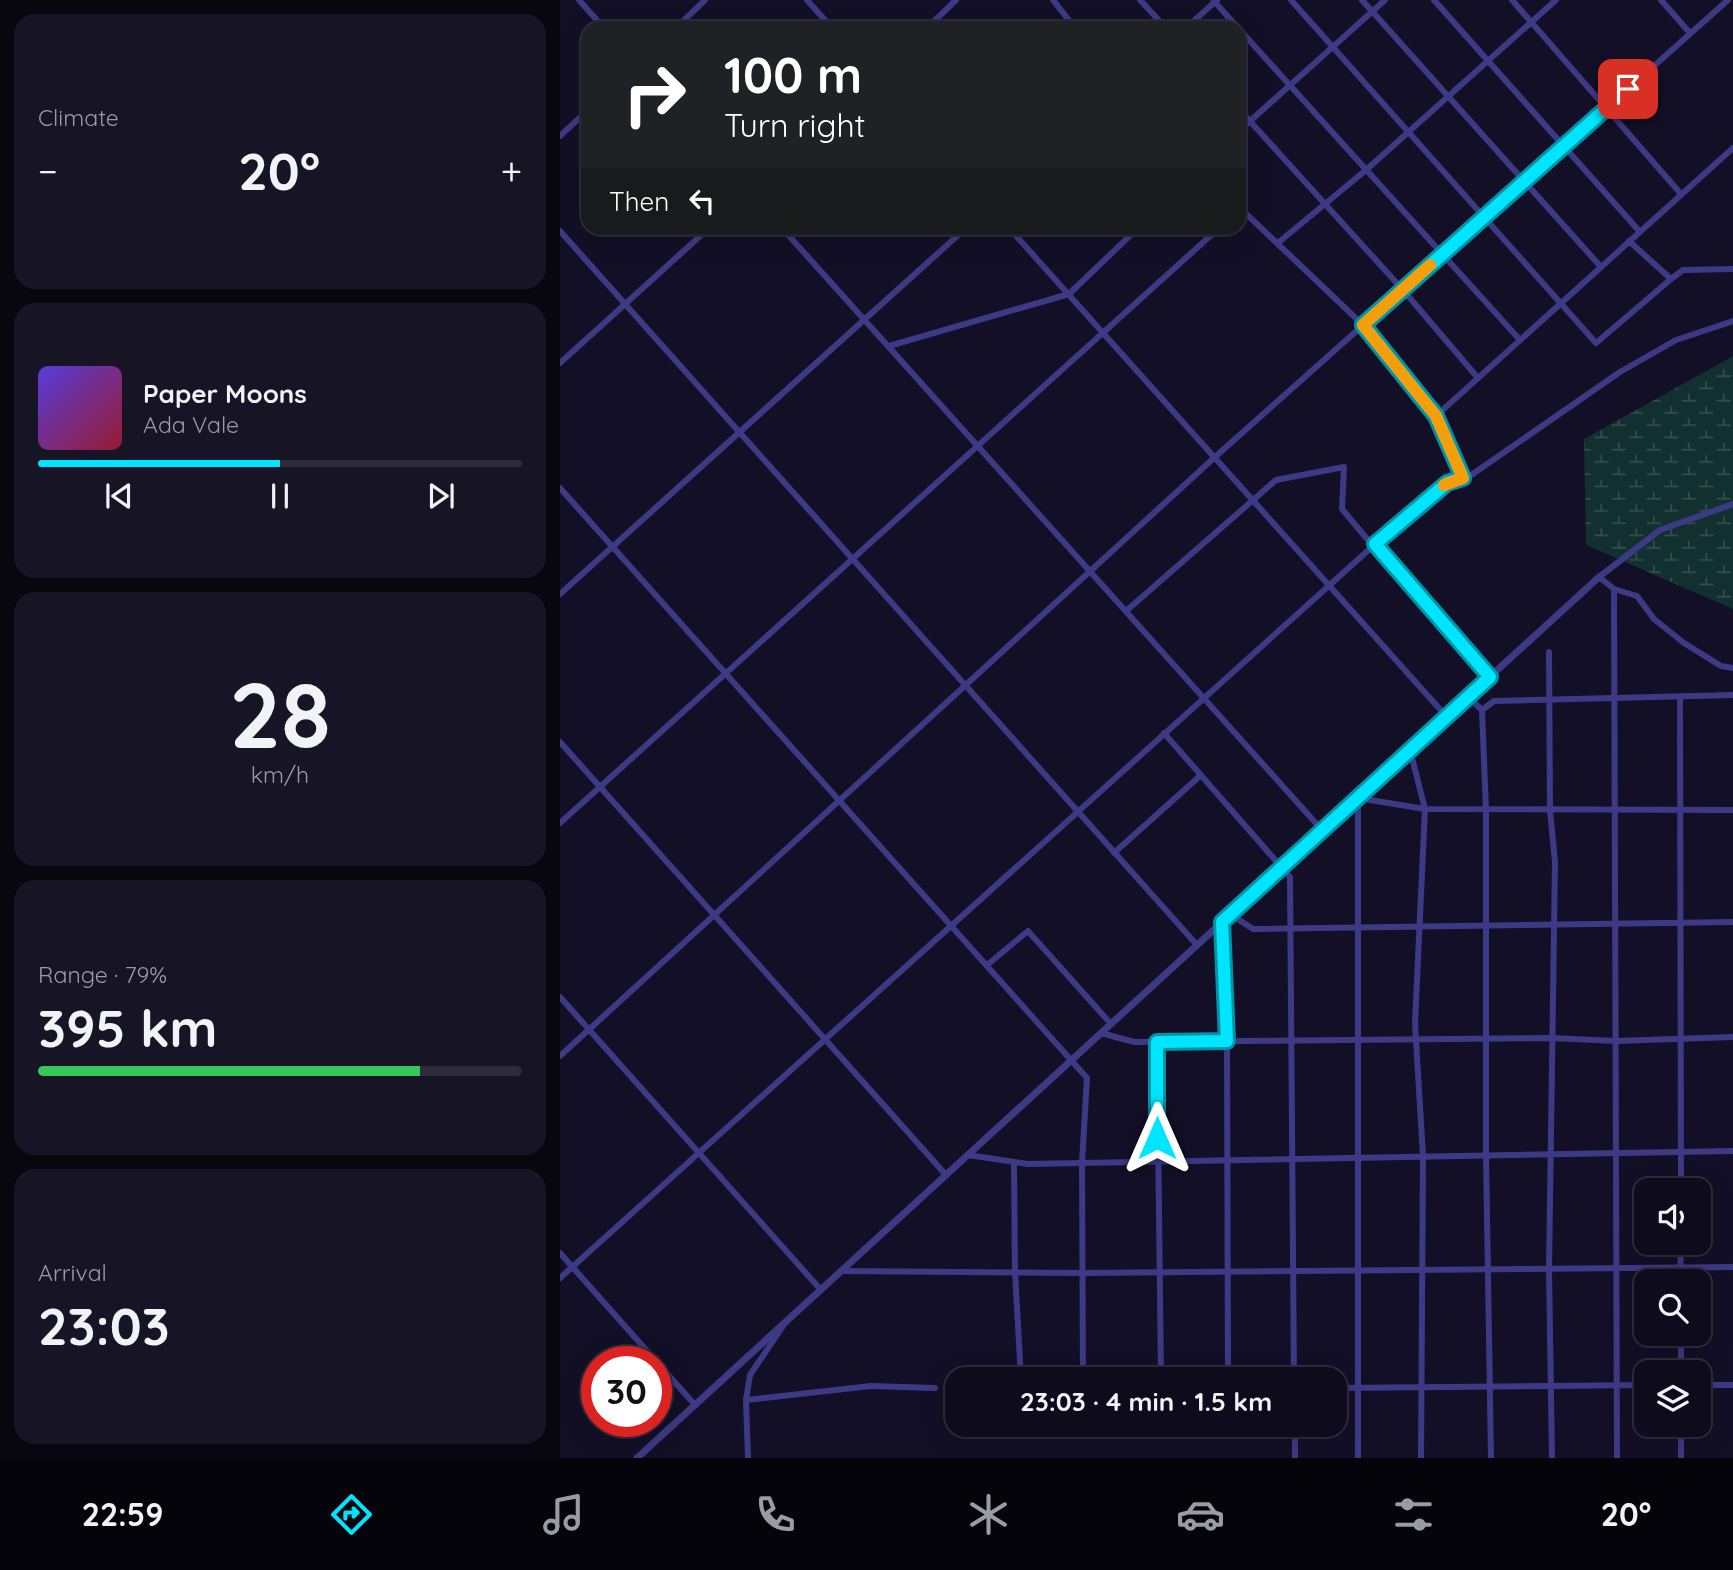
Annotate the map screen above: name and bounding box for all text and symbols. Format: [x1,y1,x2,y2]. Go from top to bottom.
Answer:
text: 100 m [724,44,862,105]
icon: right [609,49,700,140]
pin [1598,59,1658,119]
icon: arrive [1609,70,1647,108]
text: Climate [38,103,119,132]
text: Turn right [724,105,865,145]
text: 20° [238,138,320,203]
text: − [38,147,58,195]
text: + [501,147,522,195]
icon: left [683,182,721,220]
text: Then [609,185,669,218]
text: Paper Moons [143,377,307,410]
text: Ada Vale [143,410,239,439]
icon: previous [100,477,138,515]
icon: pause [261,477,299,515]
icon: next [422,477,460,515]
text: 28 [229,657,331,771]
text: km/h [251,760,309,789]
text: Range · 79% [38,960,167,989]
text: 395 km [38,995,218,1060]
position arrow [1120,1101,1194,1175]
map controls [1634,1178,1711,1437]
button: sound [1634,1178,1711,1255]
text: Arrival [38,1258,107,1287]
button: search [1634,1269,1711,1346]
text: 23:03 [38,1293,170,1358]
speed limit sign: 30 [581,1346,672,1437]
button: layers [1634,1360,1711,1437]
text: 23:03 · 4 min · 1.5 km [1020,1385,1272,1418]
icon: directions [327,1490,376,1539]
icon: music [539,1490,588,1539]
icon: phone [751,1490,800,1539]
icon: climate [964,1490,1013,1539]
icon: car [1176,1490,1225,1539]
icon: filters [1389,1490,1438,1539]
text: 22:59 [82,1494,163,1534]
text: 20° [1601,1494,1651,1534]

